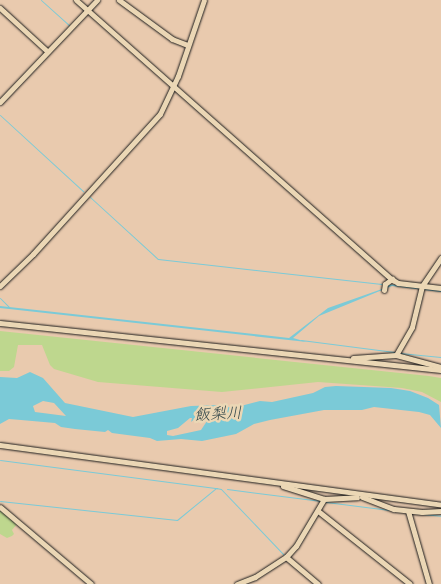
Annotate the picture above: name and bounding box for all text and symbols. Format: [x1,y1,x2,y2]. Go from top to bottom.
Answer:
water label: 飯梨川 [194,403,242,425]

